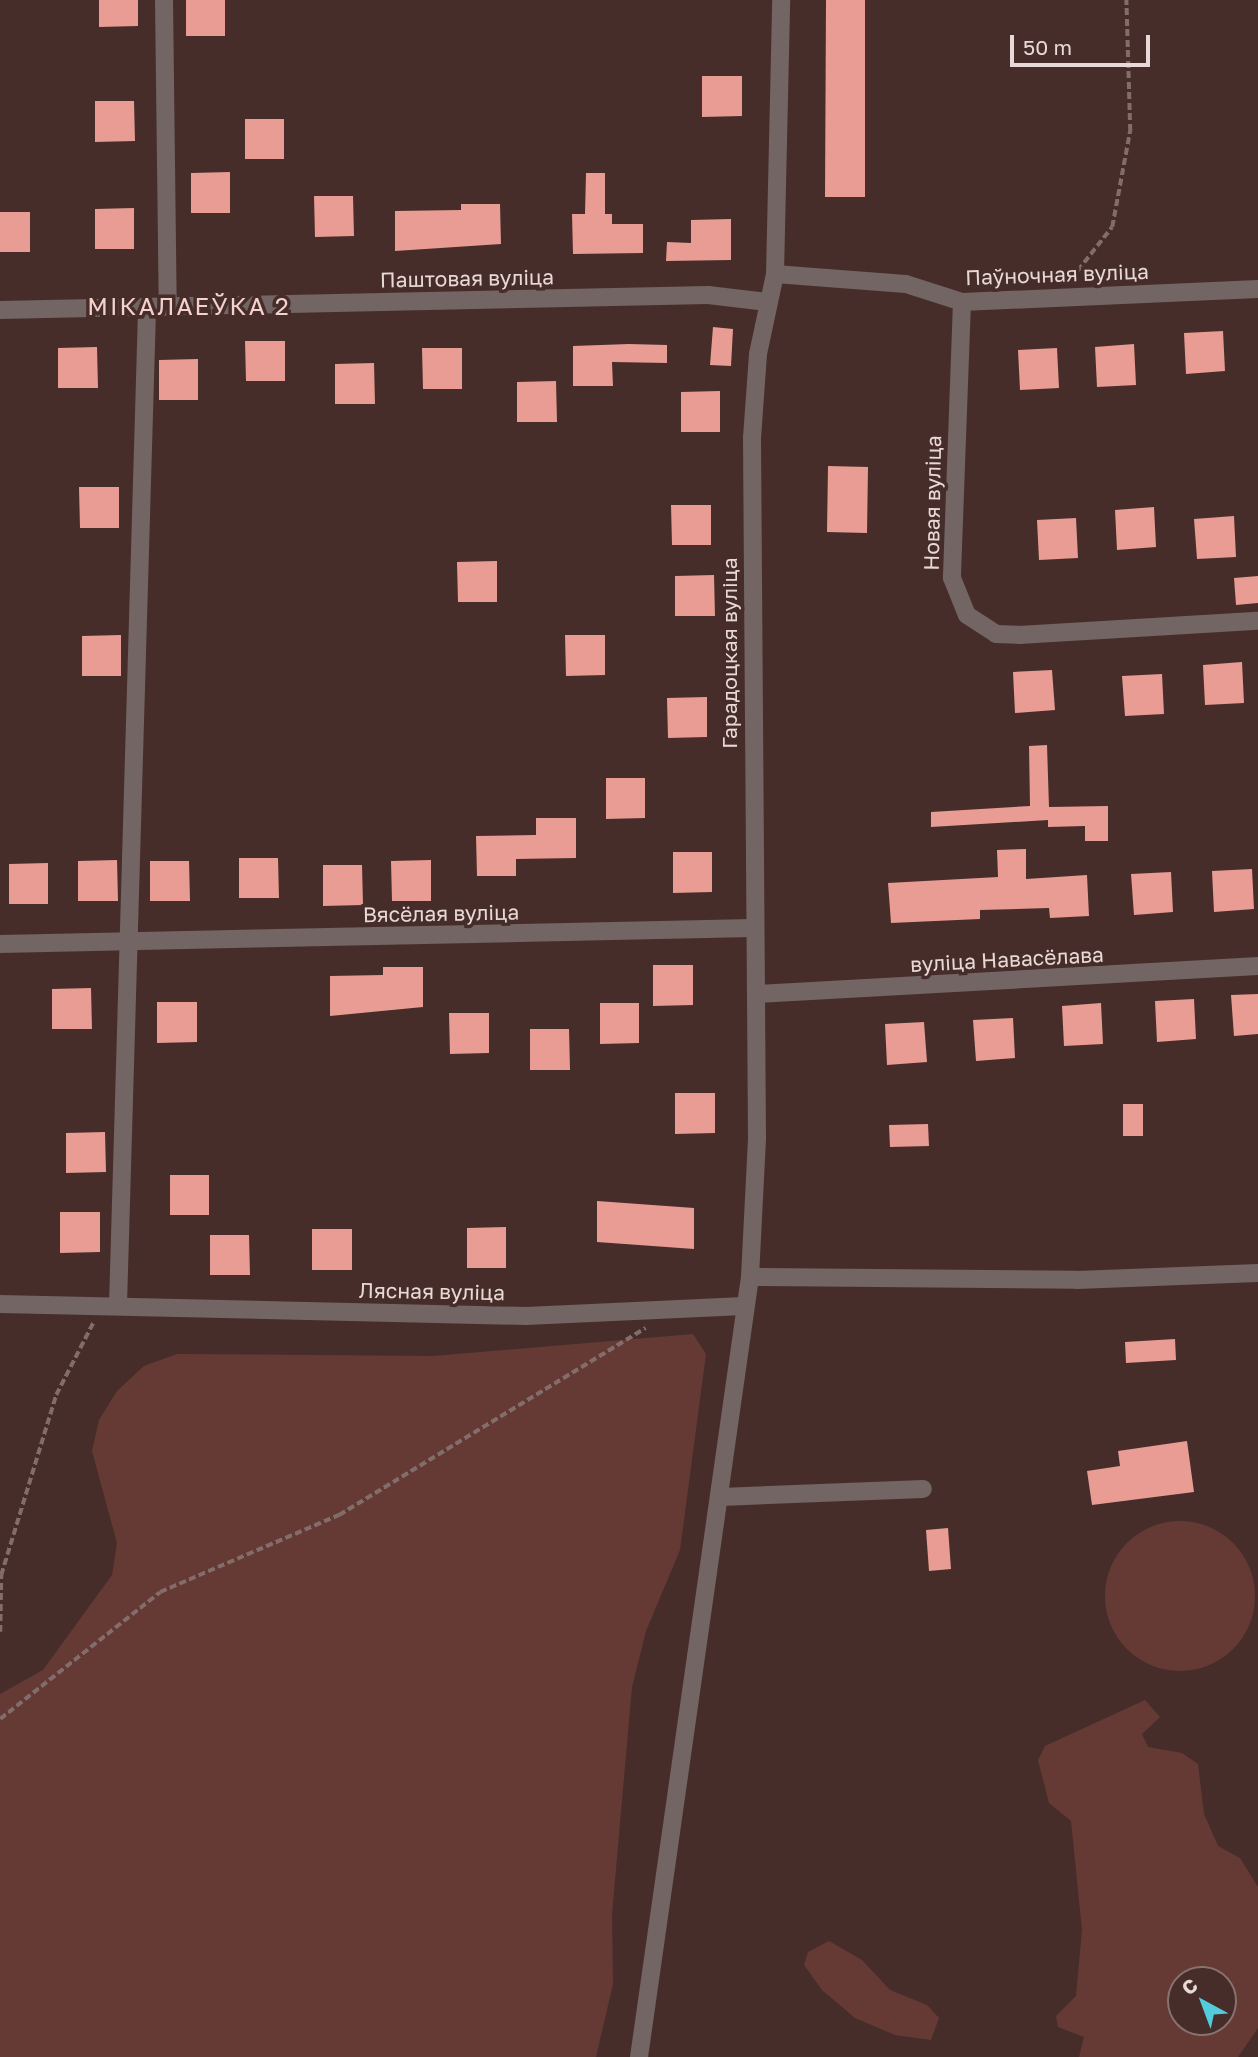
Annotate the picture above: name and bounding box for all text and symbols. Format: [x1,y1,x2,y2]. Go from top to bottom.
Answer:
scale bar [1013,21,1153,65]
text: 50 m [1023,34,1072,60]
street label: Паўночная вуліца [965,258,1149,290]
street label: Паштовая вуліца [380,264,554,292]
district label: МІКАЛАЕЎКА 2 [89,292,289,320]
street label: Новая вуліца [918,435,946,571]
street label: Гарадоцкая вуліца [716,557,742,749]
street label: Вясёлая вуліца [363,899,519,927]
street label: вуліца Навасёлава [910,941,1104,977]
street label: Лясная вуліца [359,1277,505,1305]
north arrow [1167,1966,1237,2036]
text: С [1177,1973,1202,1999]

